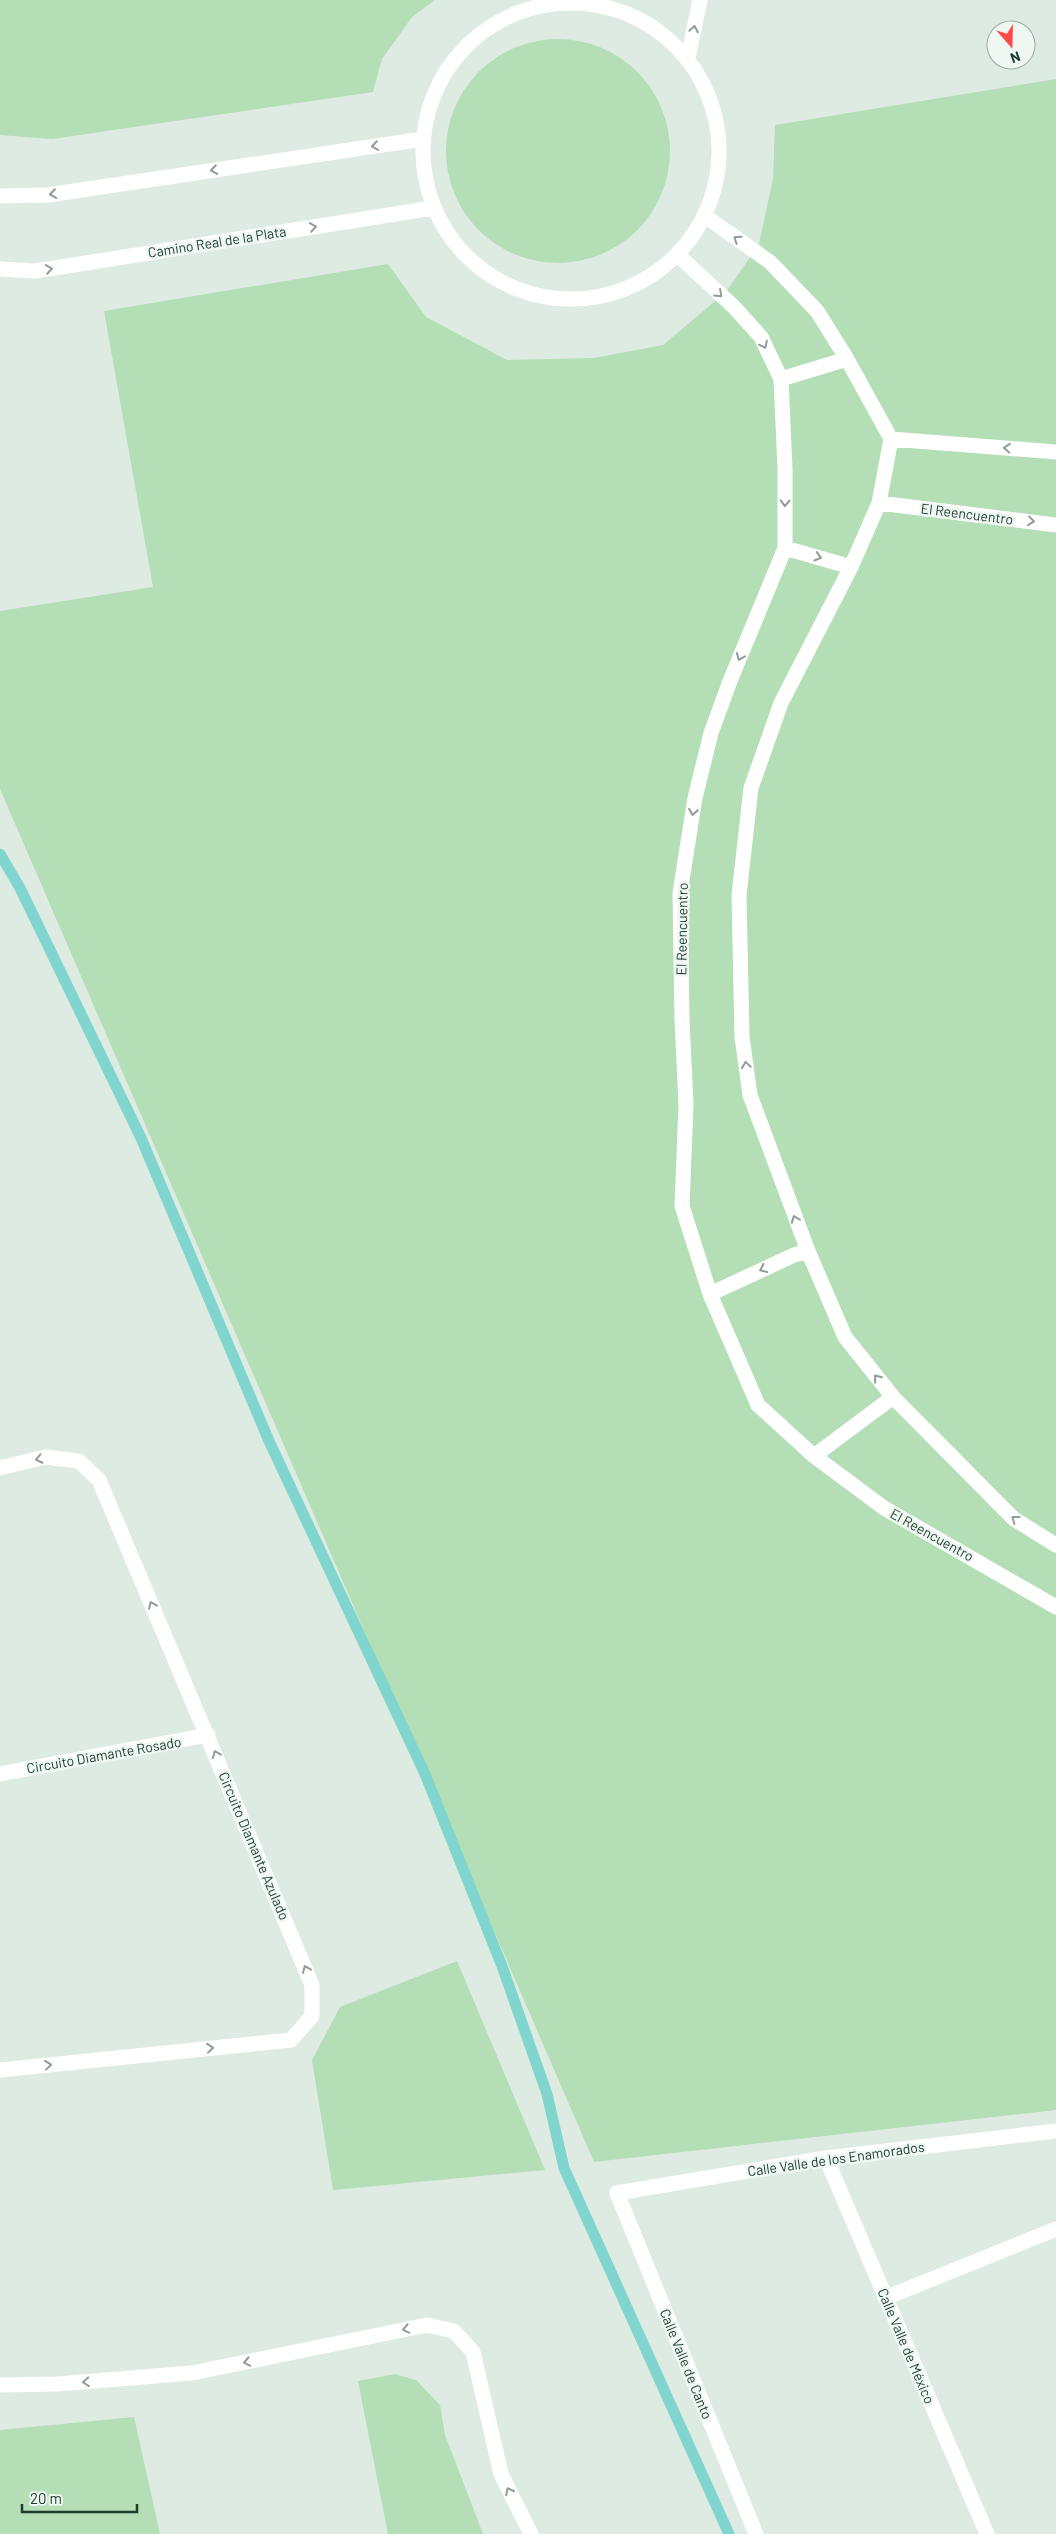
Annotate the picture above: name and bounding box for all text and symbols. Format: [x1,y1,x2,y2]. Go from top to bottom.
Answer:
north arrow [986,20,1036,70]
one-way arrow [688,25,698,33]
text: N [1008,48,1023,67]
one-way arrow [370,140,378,151]
one-way arrow [209,164,218,174]
one-way arrow [49,188,57,199]
street label: Camino Real de la Plata [147,222,287,261]
one-way arrow [308,222,317,232]
one-way arrow [733,236,743,245]
one-way arrow [44,264,53,274]
one-way arrow [713,288,722,297]
one-way arrow [758,340,768,349]
one-way arrow [1003,443,1011,454]
street label: El Reencuentro [920,499,1014,528]
one-way arrow [780,500,790,508]
one-way arrow [1027,516,1036,526]
one-way arrow [813,552,822,562]
one-way arrow [735,652,746,661]
one-way arrow [689,808,699,817]
street label: El Reencuentro [672,882,691,976]
one-way arrow [741,1060,752,1068]
one-way arrow [791,1215,801,1224]
one-way arrow [759,1263,768,1273]
one-way arrow [874,1374,883,1383]
one-way arrow [34,1453,43,1463]
street label: El Reencuentro [887,1505,977,1565]
one-way arrow [1011,1516,1021,1525]
one-way arrow [148,1601,159,1610]
street label: Circuito Diamante Rosado [25,1733,183,1777]
one-way arrow [212,1750,222,1759]
street label: Circuito Diamante Azulado [215,1769,293,1923]
one-way arrow [301,1965,312,1974]
one-way arrow [206,2043,214,2054]
one-way arrow [45,2060,53,2071]
street label: Calle Valle de los Enamorados [746,2138,926,2179]
street label: Calle Valle de México [874,2285,939,2406]
street label: Calle Valle de Canto [657,2306,716,2421]
one-way arrow [402,2324,410,2334]
one-way arrow [242,2356,251,2367]
one-way arrow [81,2376,89,2387]
scale bar [22,2482,138,2514]
one-way arrow [505,2487,515,2496]
text: 20 m [30,2489,62,2507]

